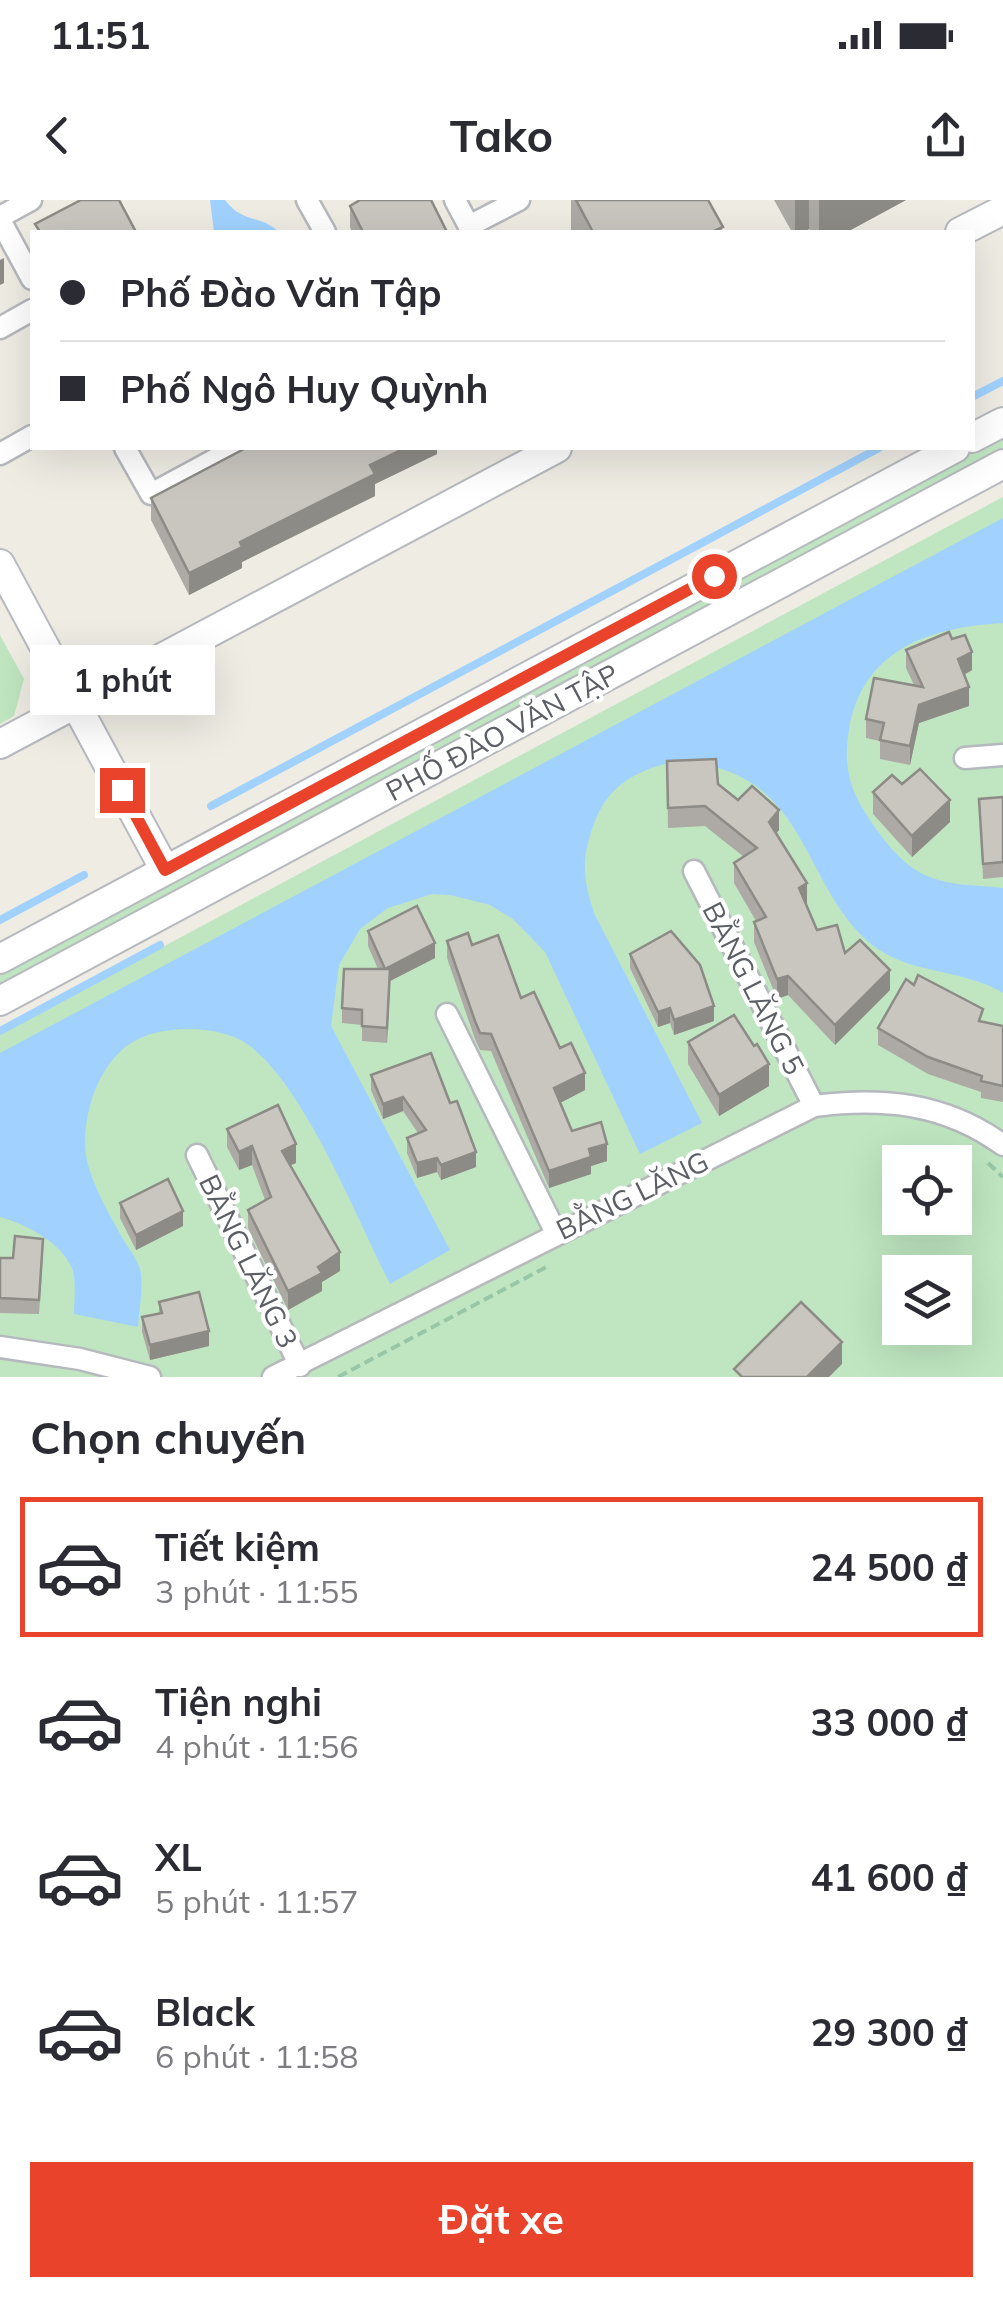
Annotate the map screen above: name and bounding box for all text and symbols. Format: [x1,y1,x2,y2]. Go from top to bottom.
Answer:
text: 11:51 [50,11,151,59]
text: Tako [450,107,553,163]
icon: back [30,108,85,163]
icon: share [918,108,973,163]
text: Phố Đào Văn Tập [120,269,441,317]
text: Phố Ngô Huy Quỳnh [120,365,489,413]
route start [692,554,737,599]
callout: 1 phút [29,645,214,715]
street label: PHỐ ĐÀO VĂN TẬP [380,656,624,808]
text: 1 phút [73,660,172,700]
route end [100,768,145,813]
street label: BẰNG LĂNG 5 [696,896,812,1080]
street label: BẰNG LĂNG [550,1143,714,1247]
map controls [882,1145,972,1345]
button: locate [882,1145,972,1235]
street label: BẰNG LĂNG 3 [192,1168,306,1354]
button: layers [882,1255,972,1345]
text: Chọn chuyến [30,1409,306,1465]
icon: car [35,1522,125,1612]
text: Tiết kiệm [155,1523,320,1571]
text: 24 500 ₫ [810,1543,968,1591]
text: 3 phút · 11:55 [155,1571,358,1611]
icon: car [35,1677,125,1767]
text: Tiện nghi [155,1678,322,1726]
text: 33 000 ₫ [810,1698,968,1746]
text: 4 phút · 11:56 [155,1726,358,1766]
icon: car [35,1832,125,1922]
text: XL [155,1833,202,1881]
text: 41 600 ₫ [810,1853,968,1901]
text: 5 phút · 11:57 [155,1881,358,1921]
icon: car [35,1987,125,2077]
text: Black [155,1988,255,2036]
text: 29 300 ₫ [810,2008,968,2056]
text: 6 phút · 11:58 [155,2036,358,2076]
button: Đặt xe [30,2162,973,2277]

